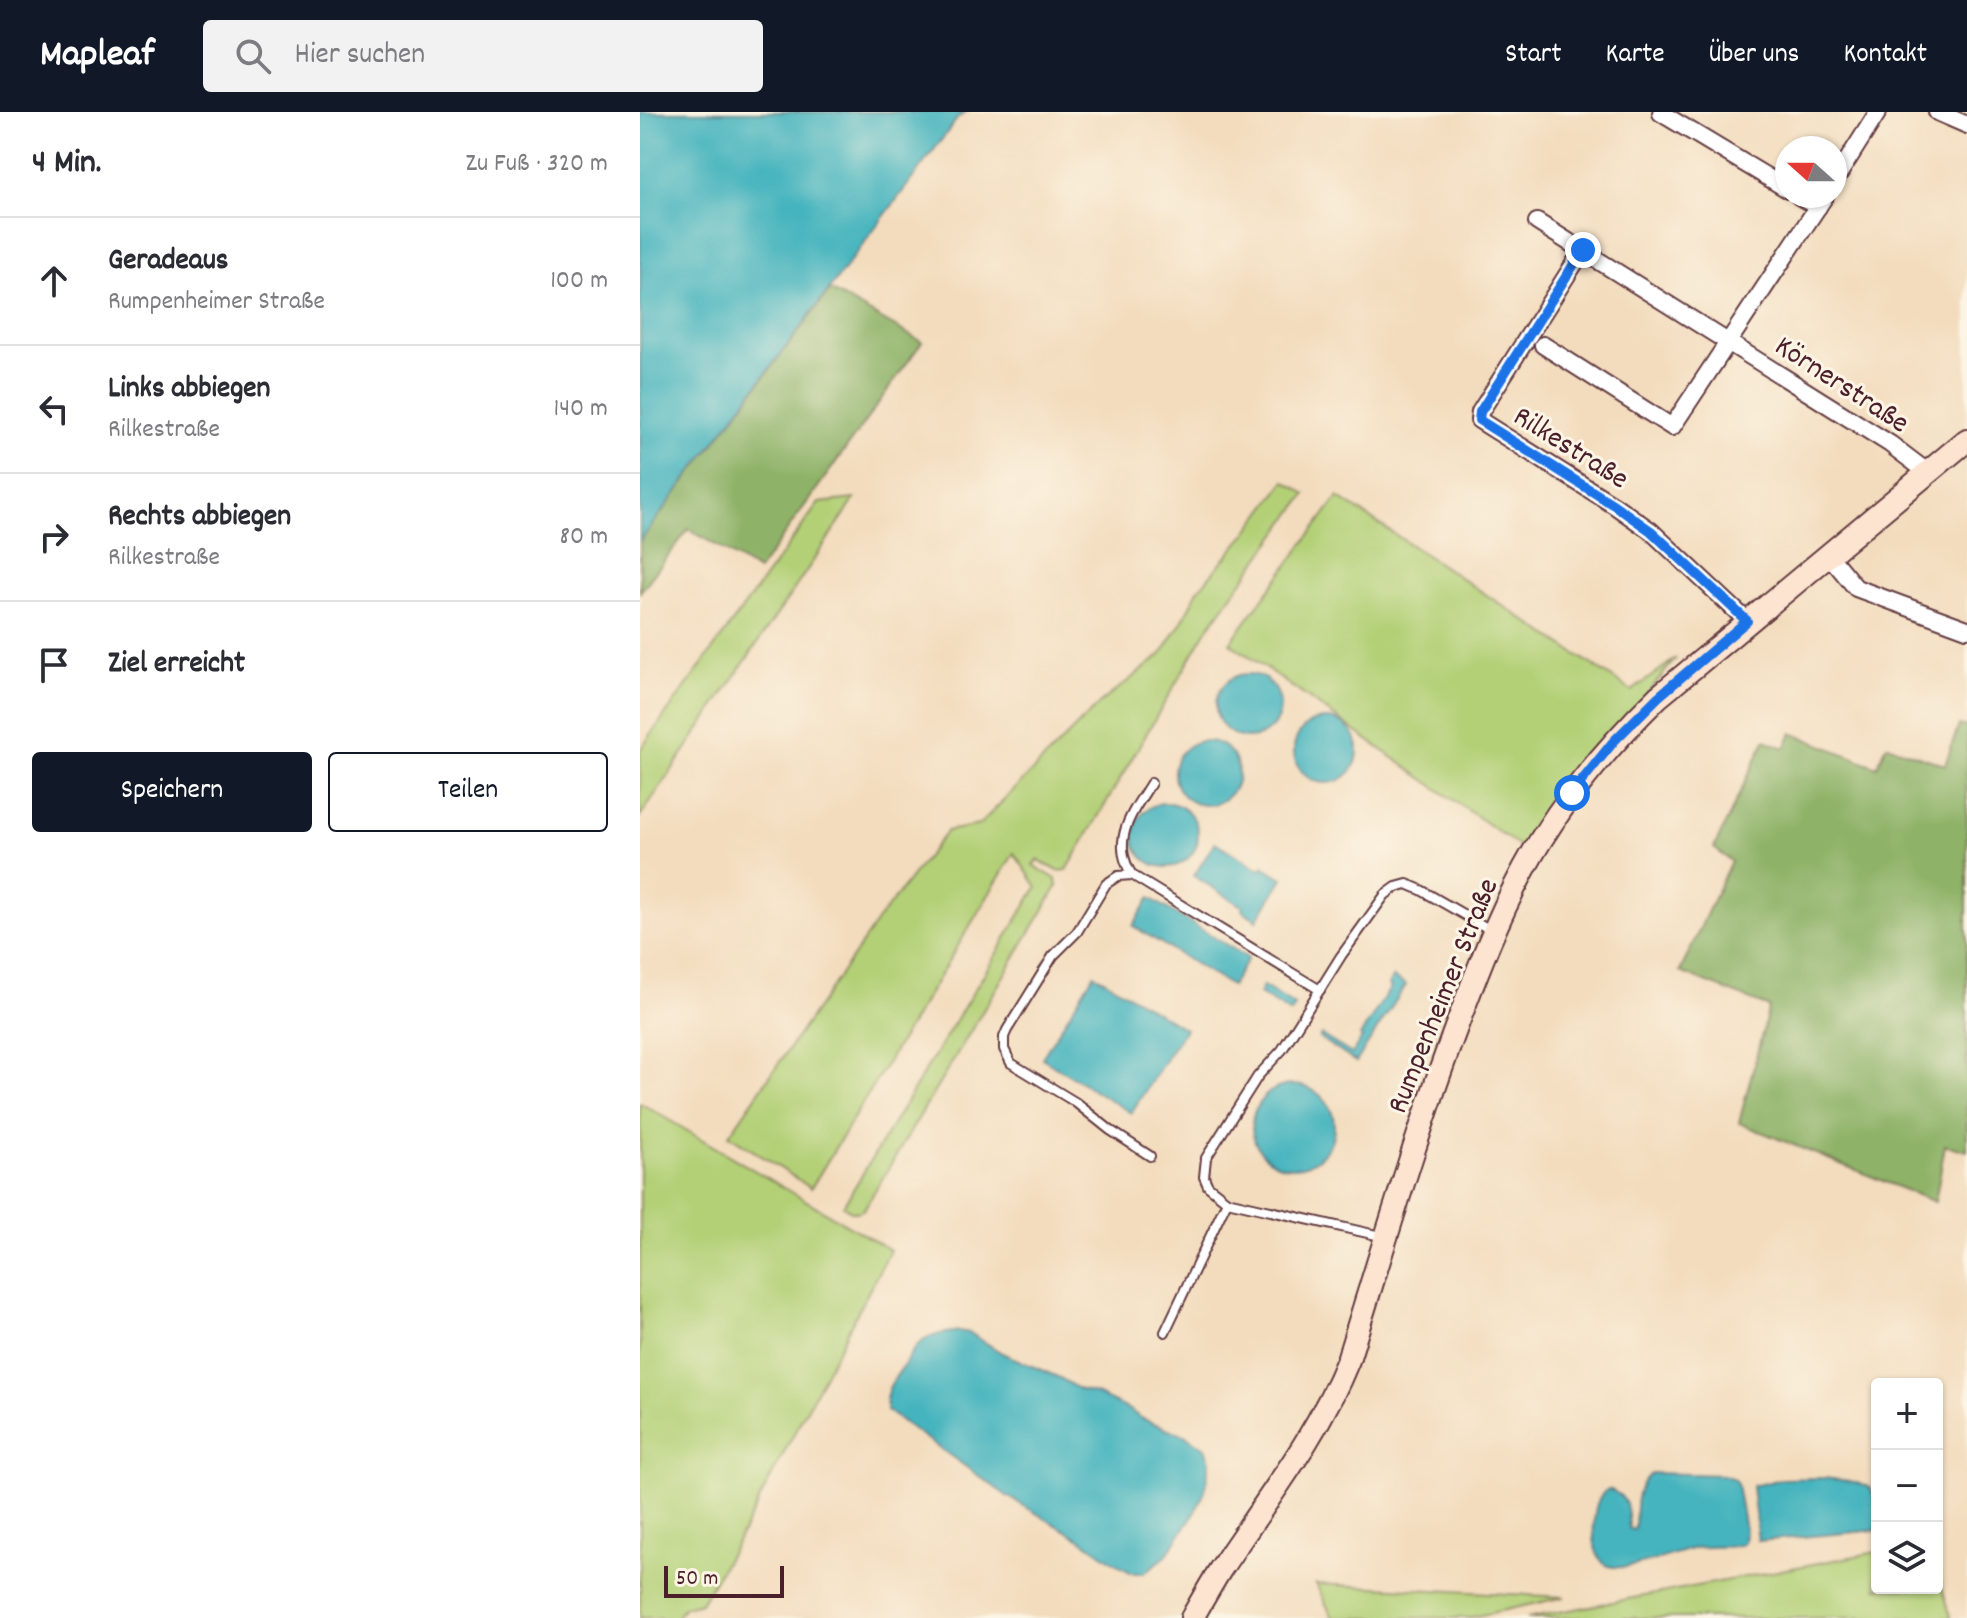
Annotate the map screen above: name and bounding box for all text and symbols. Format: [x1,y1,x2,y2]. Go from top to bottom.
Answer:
search box [203,20,763,92]
text: Mapleaf [40,29,155,84]
icon: search [231,34,275,78]
text: Hier suchen [295,35,425,78]
text: Start [1505,36,1562,76]
text: Karte [1606,36,1665,76]
text: Über uns [1709,36,1799,76]
text: Kontakt [1843,36,1927,76]
north arrow [1775,136,1847,208]
text: 4 Min. [32,140,101,189]
text: Zu Fuß · 320 m [465,146,608,183]
route end [1565,232,1601,268]
text: Geradeaus [108,241,228,284]
icon: ahead [32,259,76,303]
text: 100 m [550,263,608,300]
text: Rumpenheimer Straße [108,284,325,321]
street label: Körnerstraße [1765,327,1916,446]
text: Links abbiegen [108,369,270,412]
icon: left [32,387,76,431]
text: 140 m [554,391,608,428]
street label: Rilkestraße [1503,397,1636,502]
text: Rilkestraße [108,412,220,449]
text: Rechts abbiegen [108,497,291,540]
icon: right [32,515,76,559]
text: 80 m [560,519,608,556]
text: Rilkestraße [108,540,220,577]
icon: arrive [32,643,76,687]
text: Ziel erreicht [108,644,245,687]
button: Speichern [32,752,312,832]
button: Teilen [328,752,608,832]
route start [1554,775,1590,811]
street label: Rumpenheimer Straße [1378,873,1512,1121]
map controls [1871,1378,1943,1594]
button: + [1871,1378,1943,1450]
button: − [1871,1450,1943,1522]
button: layers [1871,1522,1943,1594]
scale bar [664,1562,784,1598]
text: 50 m [676,1564,718,1595]

